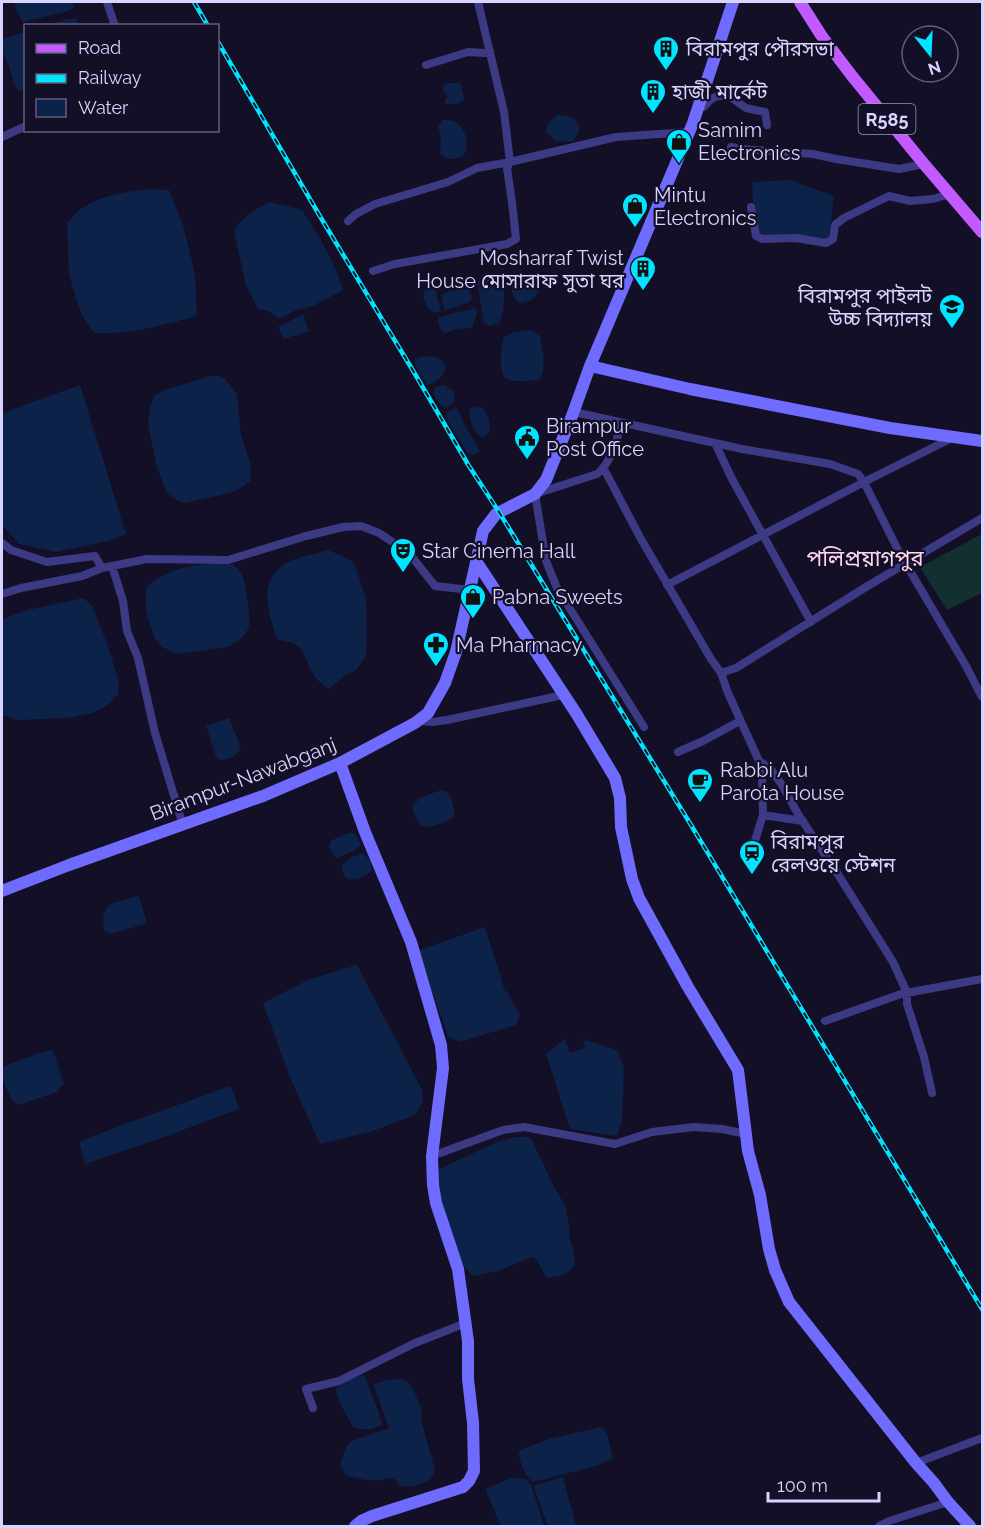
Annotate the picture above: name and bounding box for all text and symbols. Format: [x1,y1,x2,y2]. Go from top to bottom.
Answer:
legend [24,24,219,132]
north arrow [900,24,960,84]
building icon: বিরামপুর পৌরসভা [651,34,681,72]
text: Road [78,37,121,58]
place label: বিরামপুর পৌরসভা [685,37,835,61]
text: N [926,57,943,79]
text: Railway [78,67,142,88]
building icon: হাজী মার্কেট [638,77,668,115]
place label: হাজী মার্কেট [671,79,769,104]
text: Water [78,97,129,118]
road number: R585 [858,104,916,134]
place label: Samim Electronics [698,118,800,165]
shop icon: Samim Electronics [664,127,694,165]
place label: Mintu Electronics [654,183,756,230]
shop icon: Mintu Electronics [620,191,650,229]
place label: Mosharraf Twist House মোসারাফ সুতা ঘর [416,246,625,293]
building icon: Mosharraf Twist House মোসারাফ সুতা ঘর [628,254,658,292]
place label: বিরামপুর পাইলট উচ্চ বিদ্যালয় [797,284,933,331]
school or university icon: বিরামপুর পাইলট উচ্চ বিদ্যালয় [937,292,967,330]
place label: Birampur Post Office [546,414,644,461]
public building icon: Birampur Post Office [512,423,542,461]
theatre icon: Star Cinema Hall [388,536,418,574]
place label: Star Cinema Hall [422,539,576,563]
district label: পলিপ্রয়াগপুর [806,545,924,572]
shop icon: Pabna Sweets [458,582,488,620]
place label: Pabna Sweets [492,585,623,609]
pharmacy icon: Ma Pharmacy [421,630,451,668]
place label: Ma Pharmacy [456,633,583,657]
street label: Birampur-Nawabganj [147,732,339,826]
place label: Rabbi Alu Parota House [720,758,844,805]
cafe icon: Rabbi Alu Parota House [685,766,715,804]
place label: বিরামপুর রেলওয়ে স্টেশন [770,830,896,877]
station icon: বিরামপুর রেলওয়ে স্টেশন [737,838,767,876]
scale bar [768,1465,879,1503]
text: 100 m [777,1475,828,1496]

